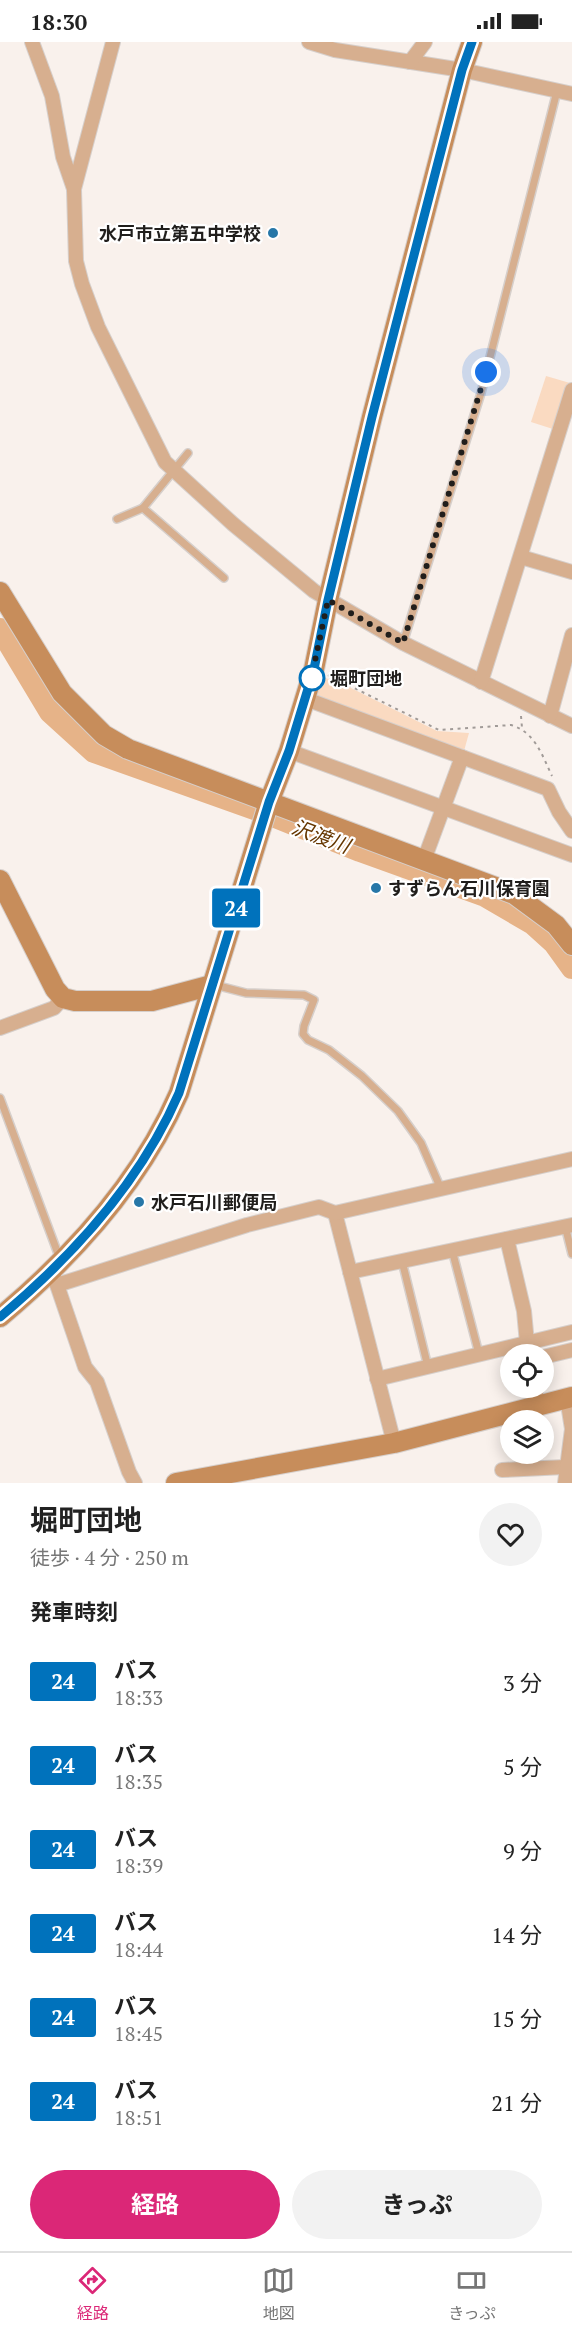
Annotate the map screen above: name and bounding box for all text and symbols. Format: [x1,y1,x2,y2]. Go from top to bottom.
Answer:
text: 18:30 [30,7,87,36]
place label: 水戸市立第五中学校 [99,221,261,245]
marker: 水戸市立第五中学校 [266,226,280,240]
your location [471,357,501,387]
marker: 堀町団地 [299,665,325,691]
place label: 堀町団地 [330,666,402,690]
water label: 沢渡川 [288,813,356,860]
place label: すずらん石川保育園 [388,876,550,900]
marker: すずらん石川保育園 [369,881,383,895]
line badge: 24 [209,888,263,928]
text: 24 [224,894,248,922]
place label: 水戸石川郵便局 [151,1190,277,1214]
marker: 水戸石川郵便局 [132,1195,146,1209]
map controls [500,1344,554,1464]
button: locate [500,1344,554,1398]
button: layers [500,1410,554,1464]
text: 堀町団地 [30,1501,142,1538]
button: heart [479,1503,542,1566]
text: 徒歩 · 4 分 · 250 m [30,1544,189,1571]
text: 発車時刻 [30,1597,118,1626]
text: バス [114,1655,158,1684]
text: 24 [51,1667,75,1695]
text: 3 分 [503,1668,542,1697]
text: 18:33 [114,1684,163,1711]
text: バス [114,1739,158,1768]
text: 24 [51,1751,75,1779]
text: 5 分 [503,1752,542,1781]
text: 18:35 [114,1768,163,1795]
text: バス [114,1823,158,1852]
text: 24 [51,1835,75,1863]
text: 9 分 [503,1836,542,1865]
text: 18:39 [114,1852,163,1879]
text: バス [114,1907,158,1936]
text: 24 [51,1919,75,1947]
text: 14 分 [491,1920,542,1949]
text: 18:44 [114,1936,163,1963]
text: バス [114,1991,158,2020]
text: 24 [51,2003,75,2031]
text: 15 分 [491,2004,542,2033]
text: 18:45 [114,2020,163,2047]
text: バス [114,2075,158,2104]
text: 24 [51,2087,75,2115]
text: 21 分 [491,2088,542,2117]
text: 18:51 [114,2104,163,2131]
button: 経路 [30,2170,280,2239]
button: きっぷ [292,2170,542,2239]
tab: 経路 [76,2264,109,2324]
tab: 地図 [262,2264,295,2324]
tab: きっぷ [448,2264,496,2324]

